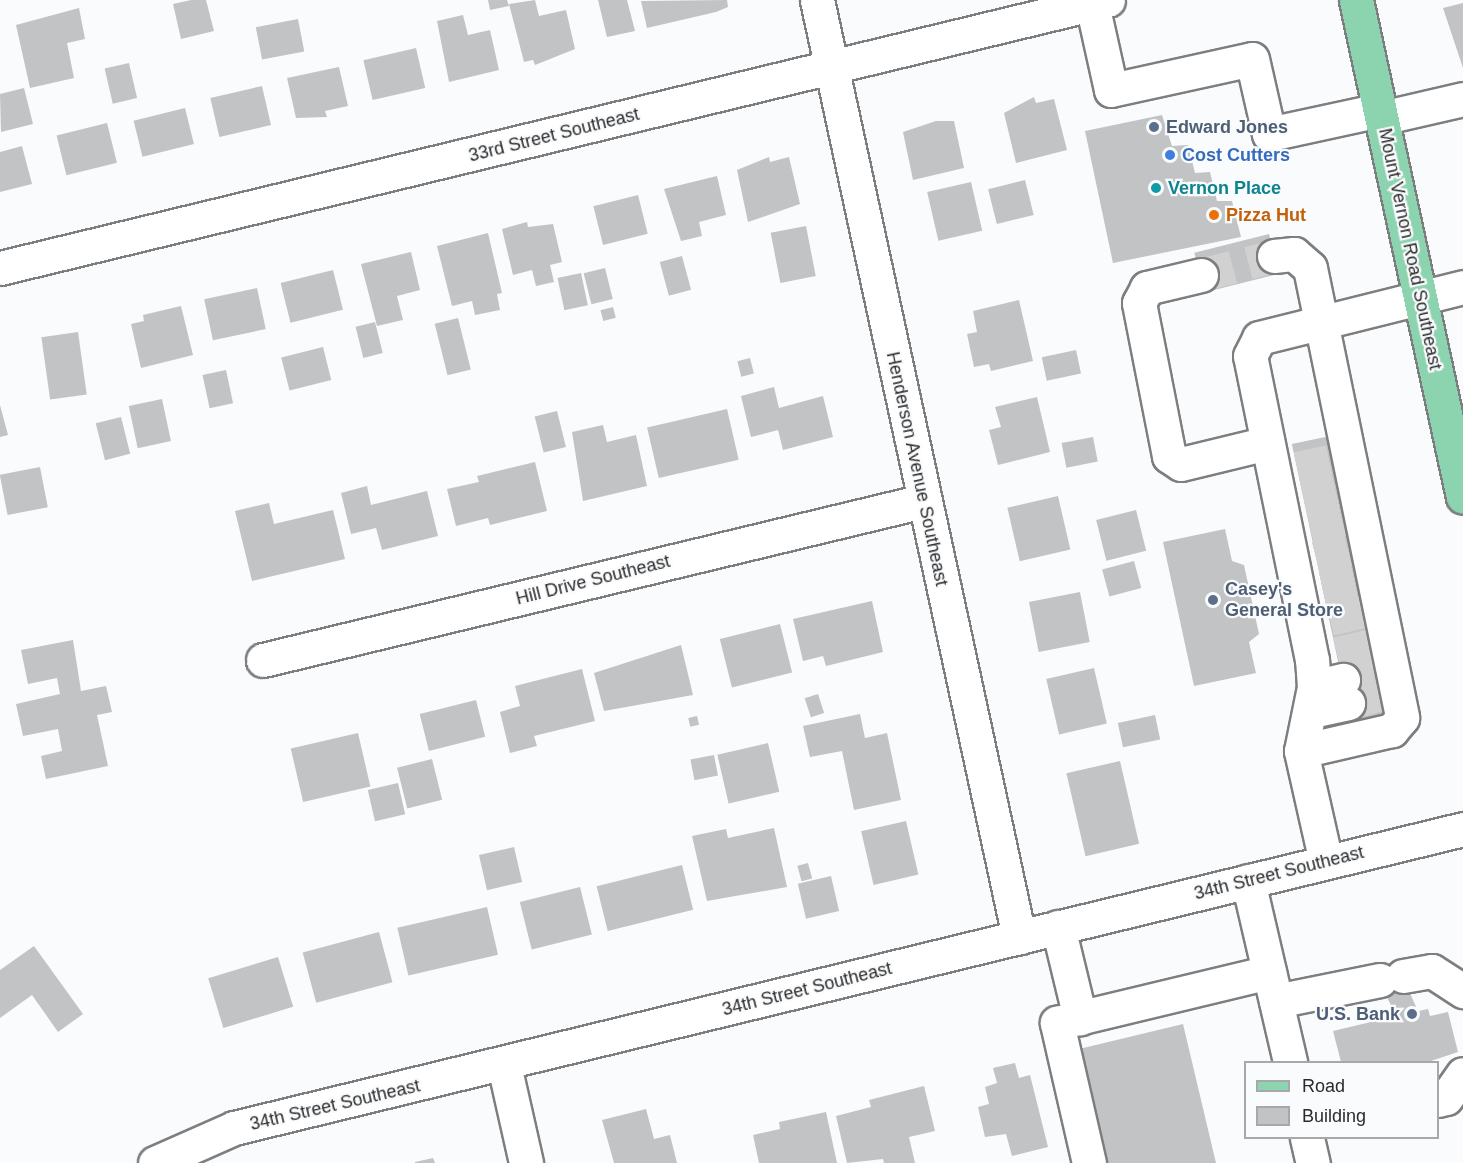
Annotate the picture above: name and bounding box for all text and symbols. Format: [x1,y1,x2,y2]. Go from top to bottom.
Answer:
street label: 33rd Street Southeast [466,103,642,167]
place label: Edward Jones [1166,116,1288,138]
marker: Edward Jones [1147,120,1161,134]
street label: Mount Vernon Road Southeast [1374,126,1446,372]
place label: Cost Cutters [1182,144,1290,166]
marker: Cost Cutters [1163,148,1177,162]
place label: Vernon Place [1168,177,1281,199]
marker: Vernon Place [1149,181,1163,195]
place label: Pizza Hut [1226,204,1306,226]
marker: Pizza Hut [1207,208,1221,222]
street label: Henderson Avenue Southeast [882,349,952,589]
street label: Hill Drive Southeast [514,550,672,610]
place label: Casey's General Store [1225,579,1343,622]
marker: Casey's General Store [1206,593,1220,607]
street label: 34th Street Southeast [1192,841,1366,905]
street label: 34th Street Southeast [720,957,894,1021]
place label: U.S. Bank [1316,1003,1400,1025]
marker: U.S. Bank [1405,1007,1419,1021]
legend [1244,1061,1439,1139]
street label: 34th Street Southeast [248,1075,422,1135]
text: Road [1302,1076,1345,1096]
text: Building [1302,1106,1366,1126]

